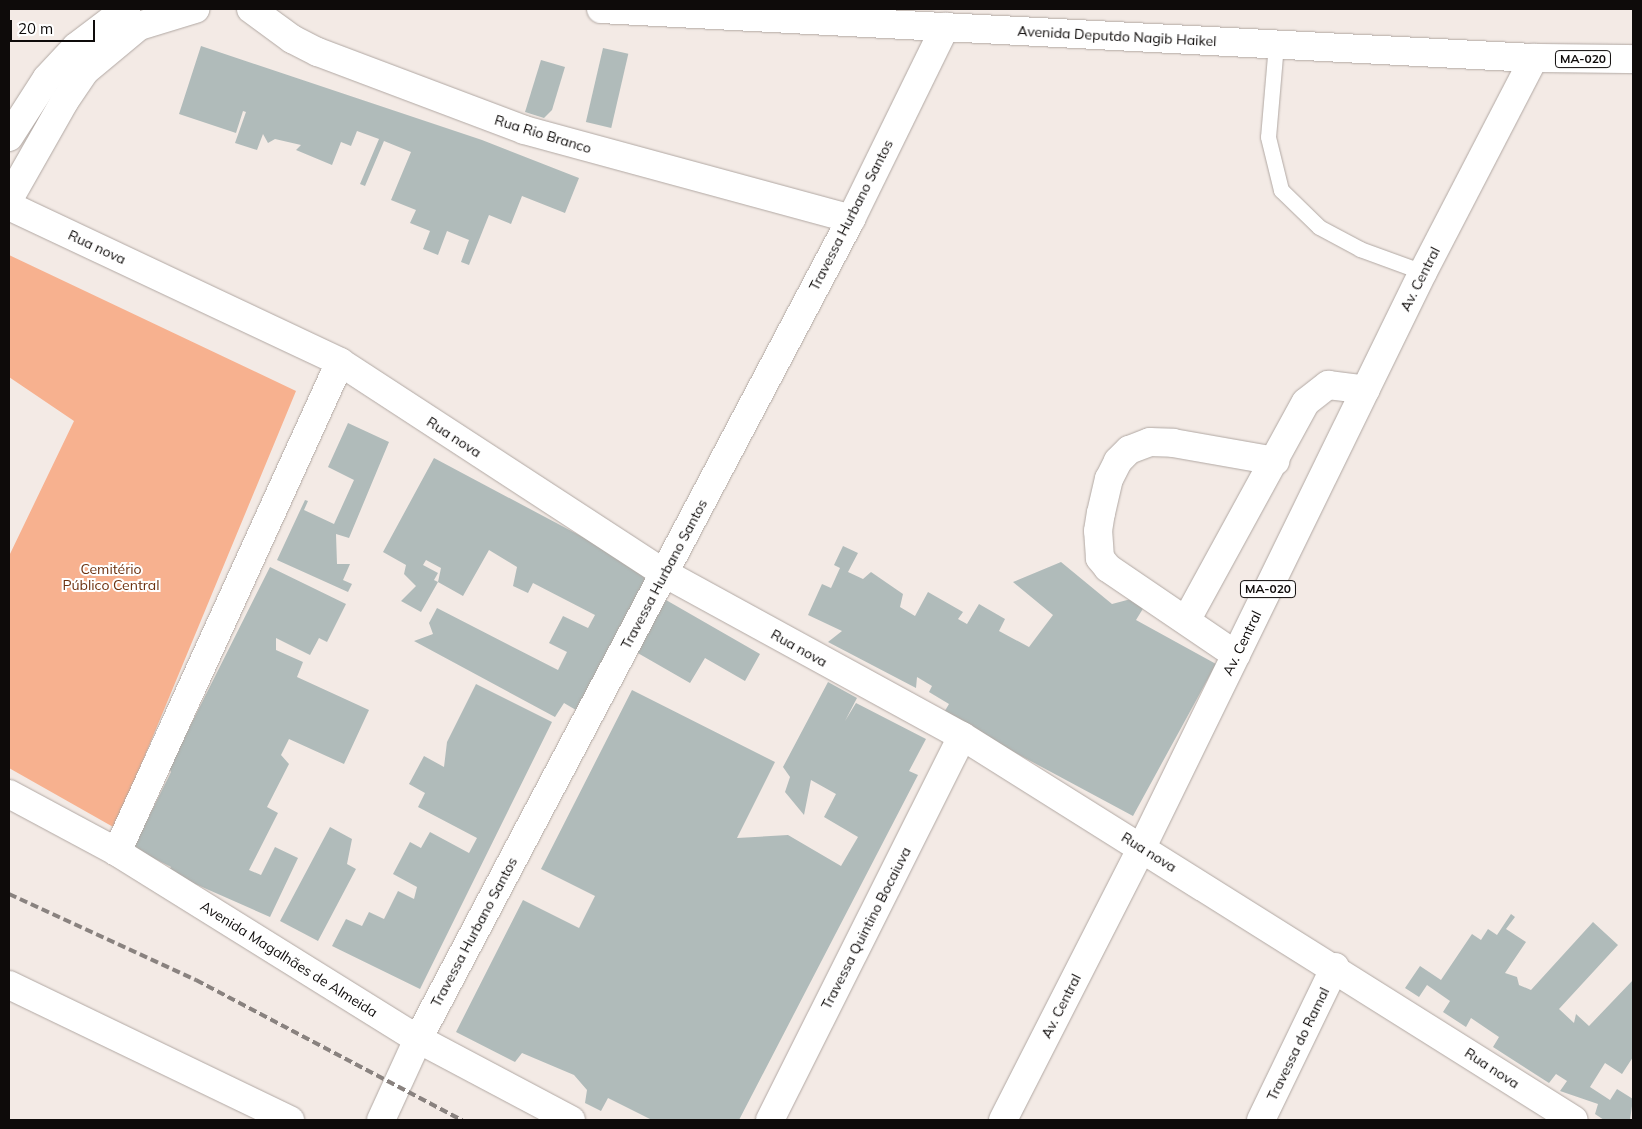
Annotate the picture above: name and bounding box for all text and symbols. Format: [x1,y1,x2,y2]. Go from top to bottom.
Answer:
scale bar [12,10,98,42]
text: 20 m [18,19,53,38]
street label: Avenida Deputdo Nagib Haikel [1017,22,1217,50]
road number: MA-020 [1554,50,1612,68]
street label: Rua Rio Branco [493,111,593,157]
street label: Travessa Hurbano Santos [806,137,896,293]
street label: Rua nova [66,226,128,268]
street label: Av. Central [1397,244,1443,314]
street label: Rua nova [424,413,484,461]
street label: Travessa Hurbano Santos [617,496,711,652]
park label: Cemitério Público Central [62,561,160,594]
road number: MA-020 [1239,580,1297,598]
street label: Av. Central [1219,608,1265,678]
street label: Rua nova [768,626,830,670]
street label: Rua nova [1118,829,1180,875]
street label: Travessa Quintino Bocaiuva [818,844,914,1012]
street label: Travessa Hurbano Santos [427,854,521,1010]
street label: Avenida Magalhães de Almeida [197,897,381,1021]
street label: Av. Central [1038,971,1084,1041]
street label: Travessa do Ramal [1263,985,1333,1103]
street label: Rua nova [1462,1044,1522,1092]

